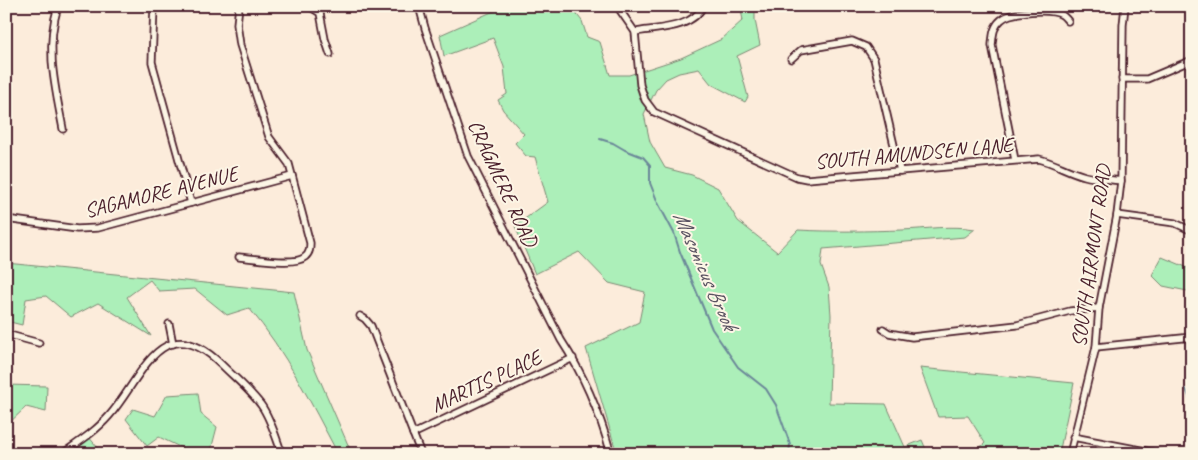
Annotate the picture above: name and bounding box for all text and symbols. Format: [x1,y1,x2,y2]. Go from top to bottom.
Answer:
street label: CRAGMERE ROAD [462,115,545,252]
street label: SOUTH AMUNDSEN LANE [814,131,1017,175]
street label: SAGAMORE AVENUE [82,160,243,224]
street label: SOUTH AIRMONT ROAD [1065,162,1117,349]
water label: Masonicus Brook [667,207,745,338]
street label: MARTIS PLACE [427,343,548,418]

